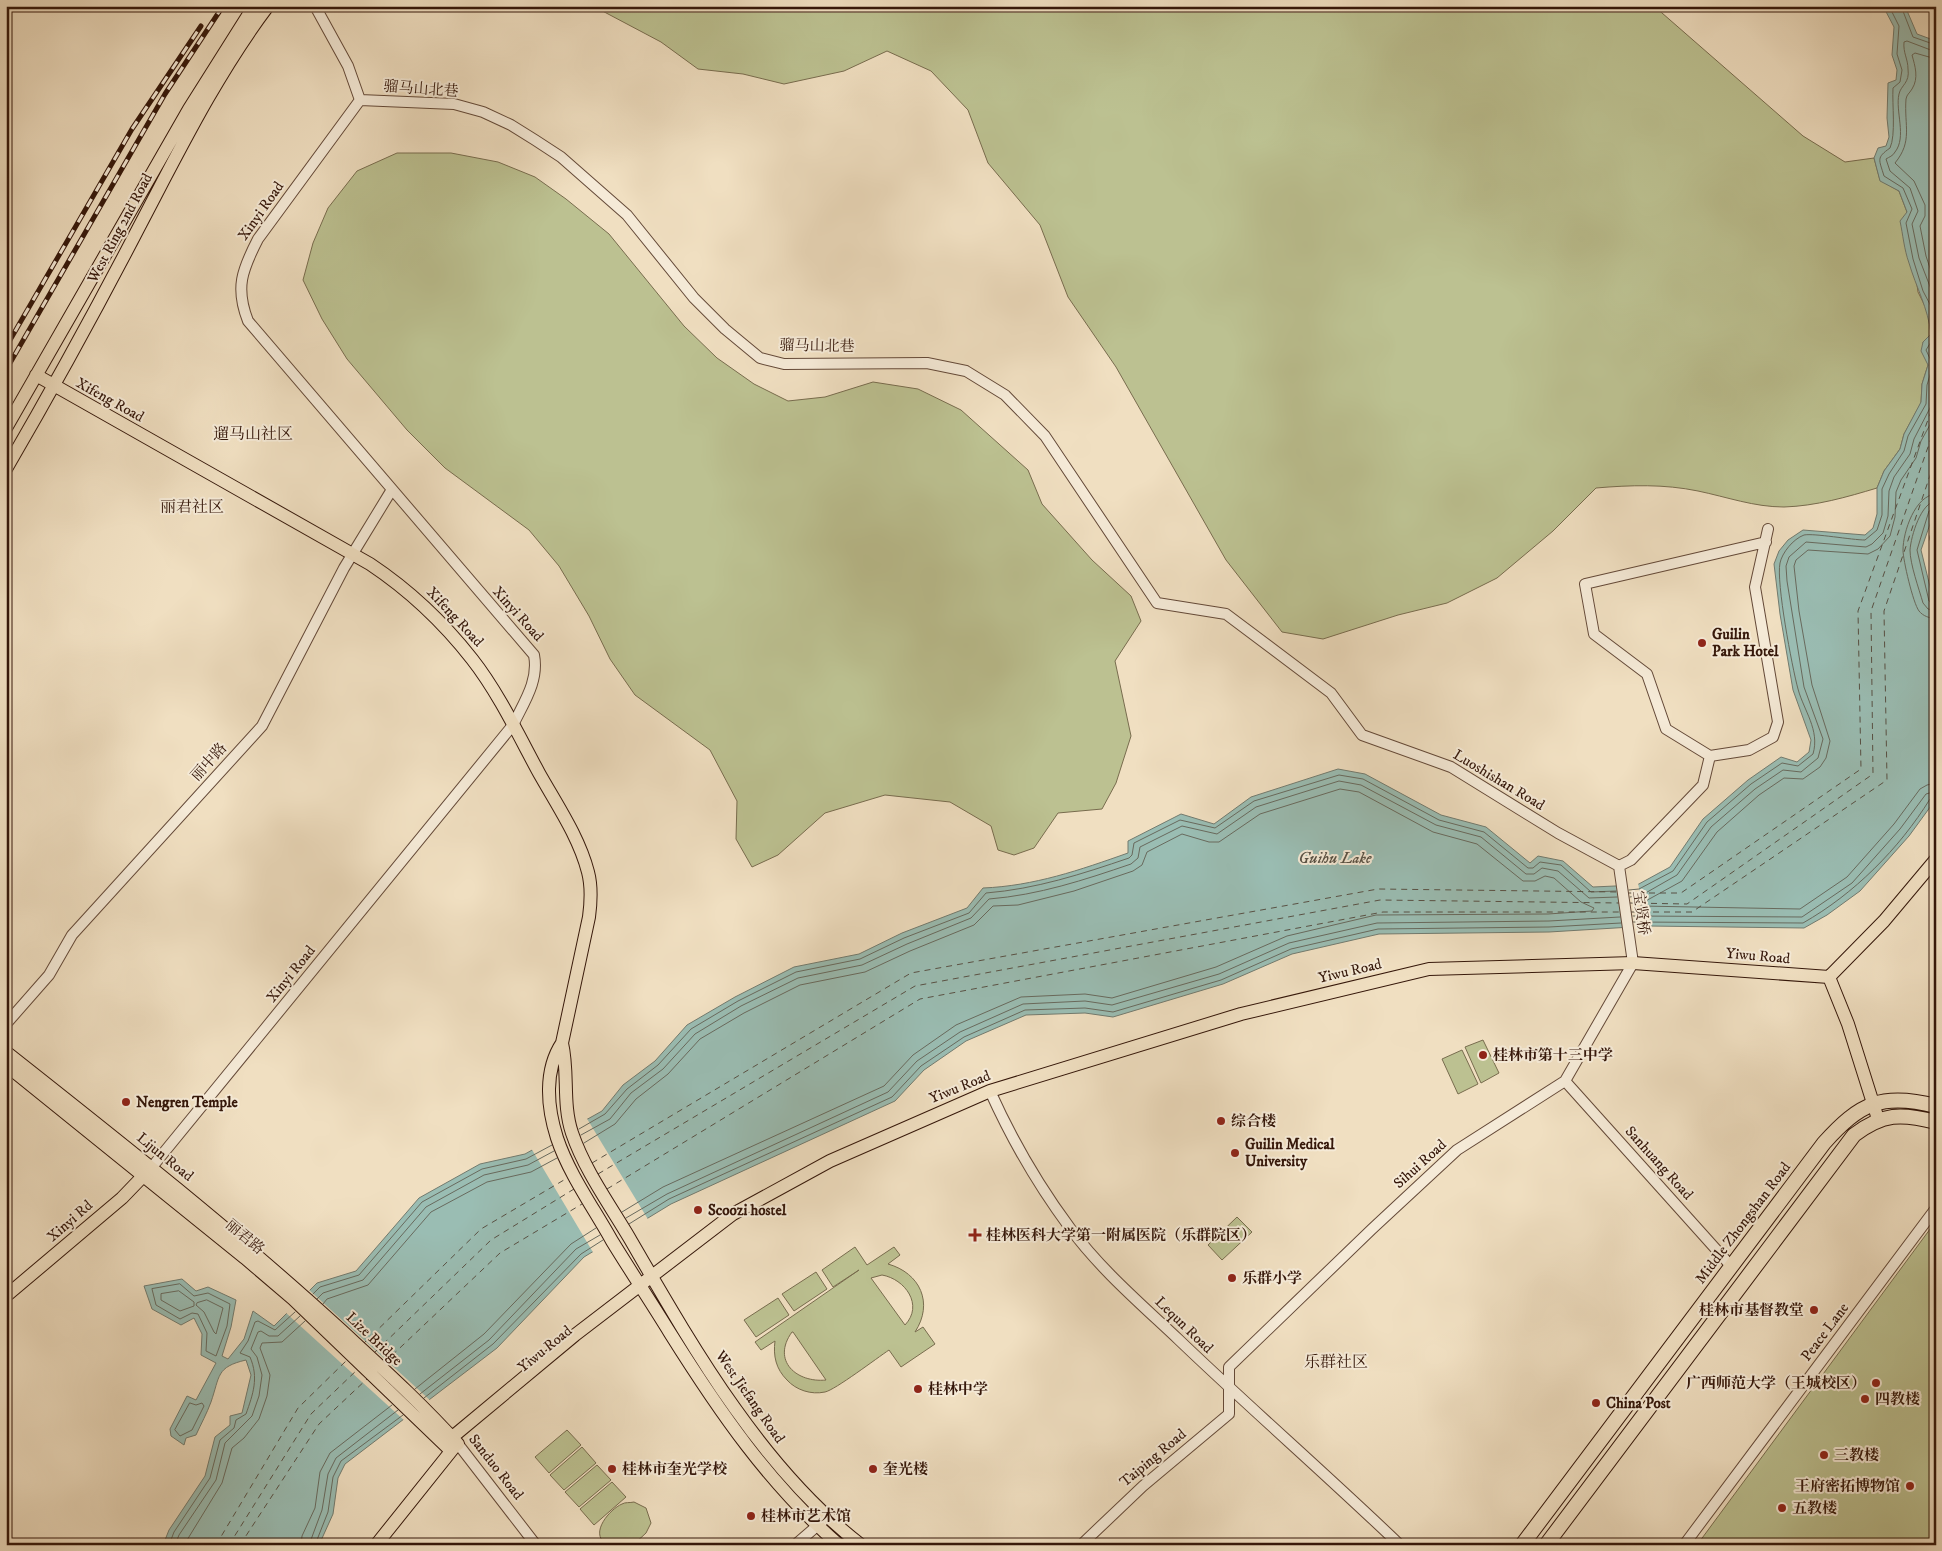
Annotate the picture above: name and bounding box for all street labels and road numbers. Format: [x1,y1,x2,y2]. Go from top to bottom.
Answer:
street label: 骝马山北巷 [383,77,459,101]
street label: West Ring 2nd Road [83,170,157,287]
street label: Xinyi Road [234,177,289,244]
street label: 骝马山北巷 [779,336,855,356]
street label: Xifeng Road [73,373,148,427]
street label: Xinyi Road [488,582,548,646]
street label: Xifeng Road [422,583,488,651]
street label: 丽中路 [187,739,231,785]
street label: Luoshishan Road [1450,745,1549,815]
street label: 宝贤桥 [1628,889,1654,937]
street label: Xinyi Road [262,941,320,1006]
street label: Yiwu Road [1725,944,1791,968]
street label: Yiwu Road [1316,954,1384,988]
street label: Yiwu Road [927,1066,994,1108]
street label: Sanhuang Road [1621,1122,1697,1204]
street label: Lijun Road [133,1128,198,1186]
street label: Sihui Road [1390,1135,1451,1193]
street label: Middle Zhongshan Road [1691,1158,1795,1288]
street label: Xinyi Rd [43,1196,97,1246]
street label: 丽君路 [222,1215,268,1259]
street label: Lequn Road [1151,1293,1218,1358]
street label: Peace Lane [1797,1299,1853,1365]
street label: Lize Bridge [342,1308,406,1370]
street label: Yiwu Road [514,1321,576,1377]
street label: West Jiefang Road [711,1346,789,1447]
street label: Taiping Road [1116,1424,1191,1491]
street label: Sanduo Road [464,1430,528,1504]

